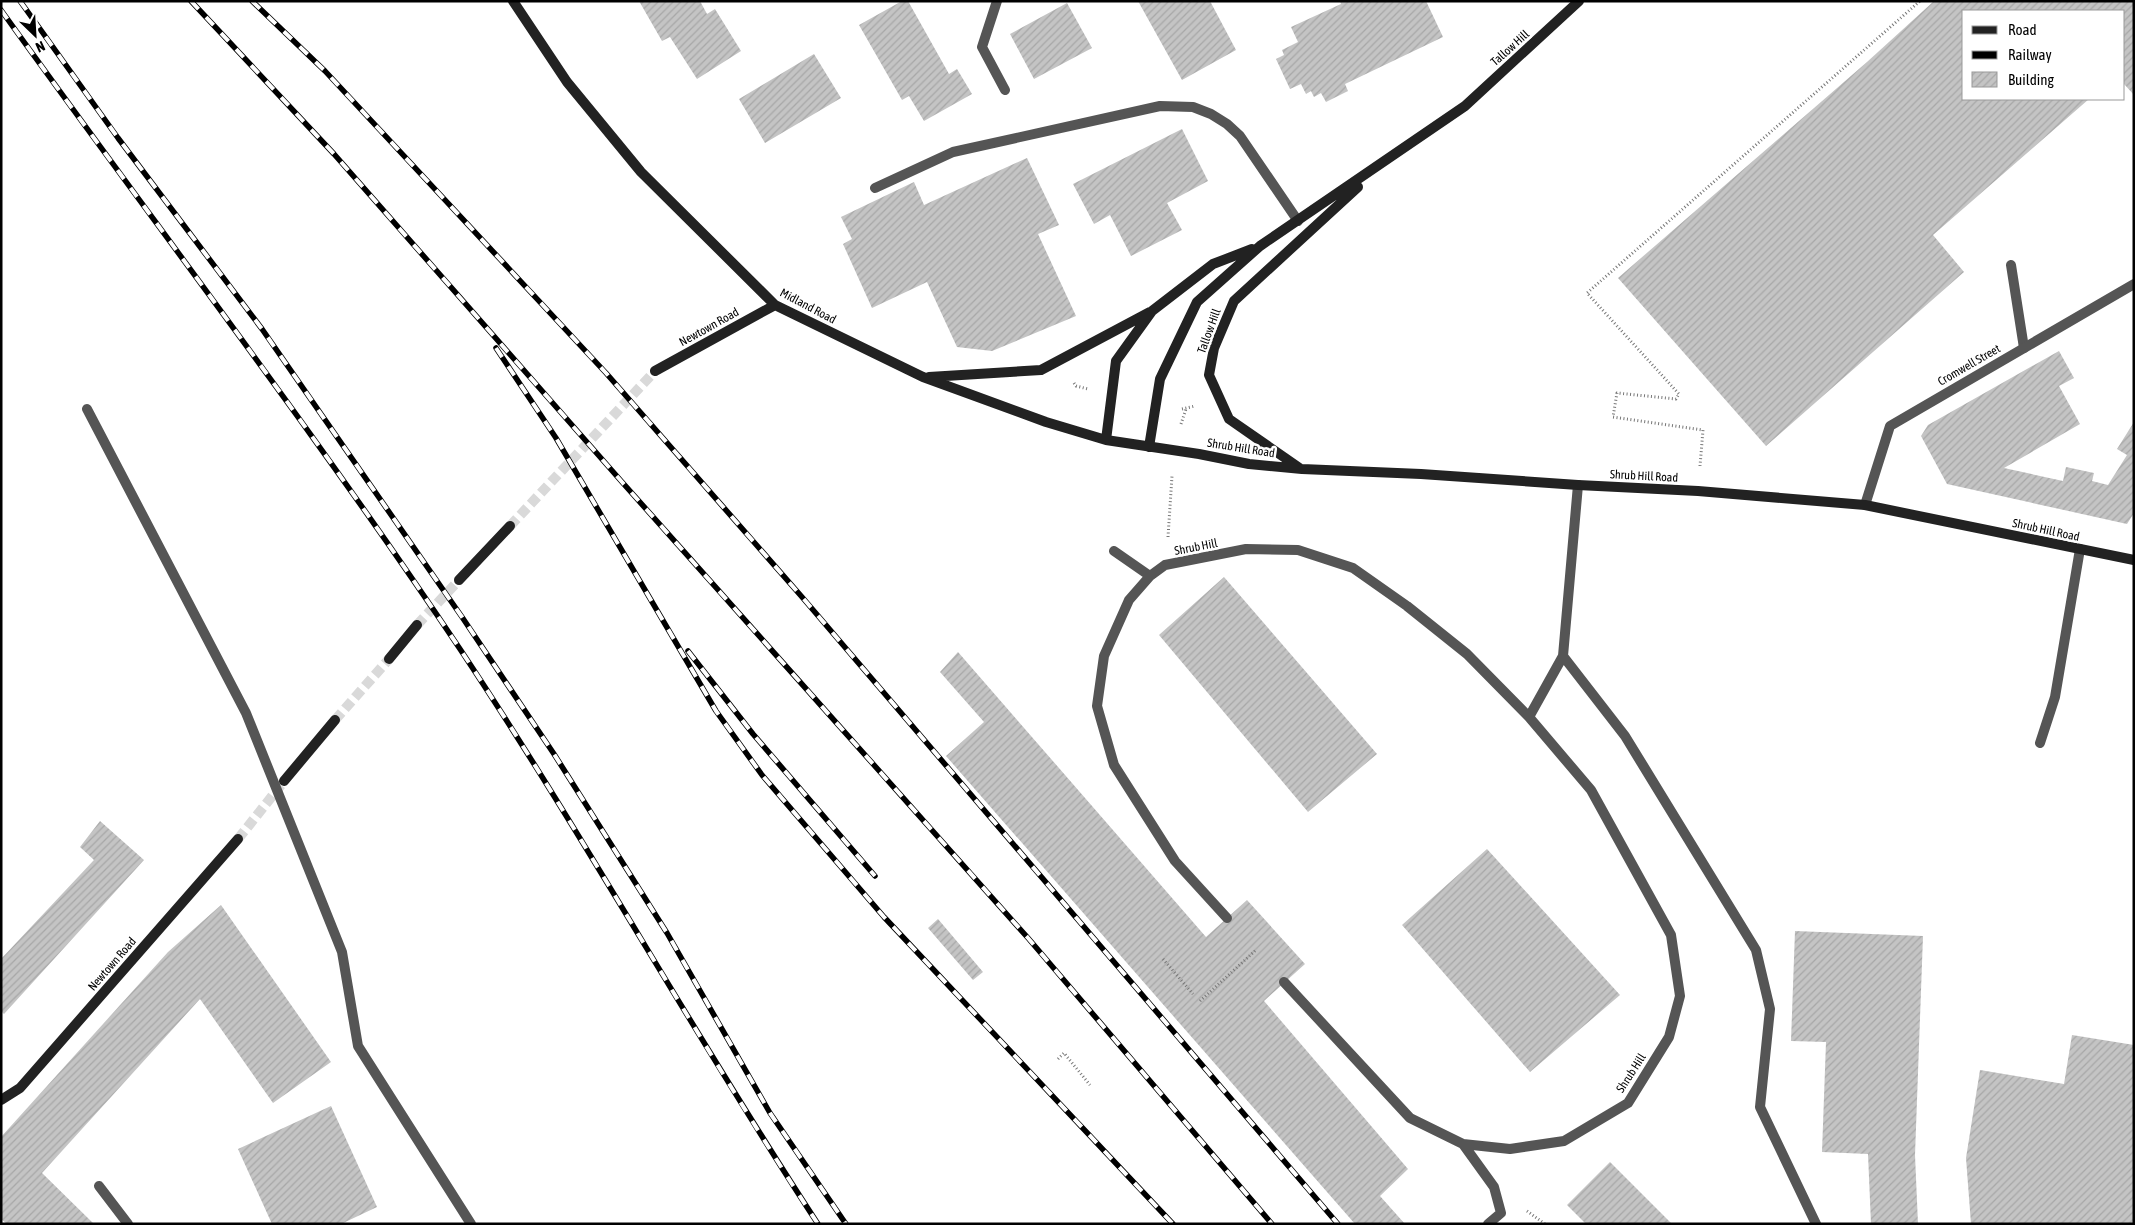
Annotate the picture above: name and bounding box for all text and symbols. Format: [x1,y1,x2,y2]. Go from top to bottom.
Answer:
north arrow [10,10,60,60]
legend [1962,10,2125,100]
text: Road [2008,21,2037,38]
street label: Tallow Hill [1488,27,1533,69]
text: N [33,38,48,56]
text: Railway [2008,46,2052,63]
text: Building [2008,71,2054,88]
street label: Midland Road [778,285,838,327]
street label: Newtown Road [677,305,741,349]
street label: Tallow Hill [1194,306,1224,355]
street label: Cromwell Street [1935,341,2003,389]
street label: Shrub Hill Road [1206,436,1276,460]
street label: Shrub Hill Road [1610,467,1678,485]
street label: Shrub Hill Road [2011,516,2081,544]
street label: Shrub Hill [1173,536,1220,558]
street label: Newtown Road [85,935,139,993]
street label: Shrub Hill [1613,1050,1649,1095]

